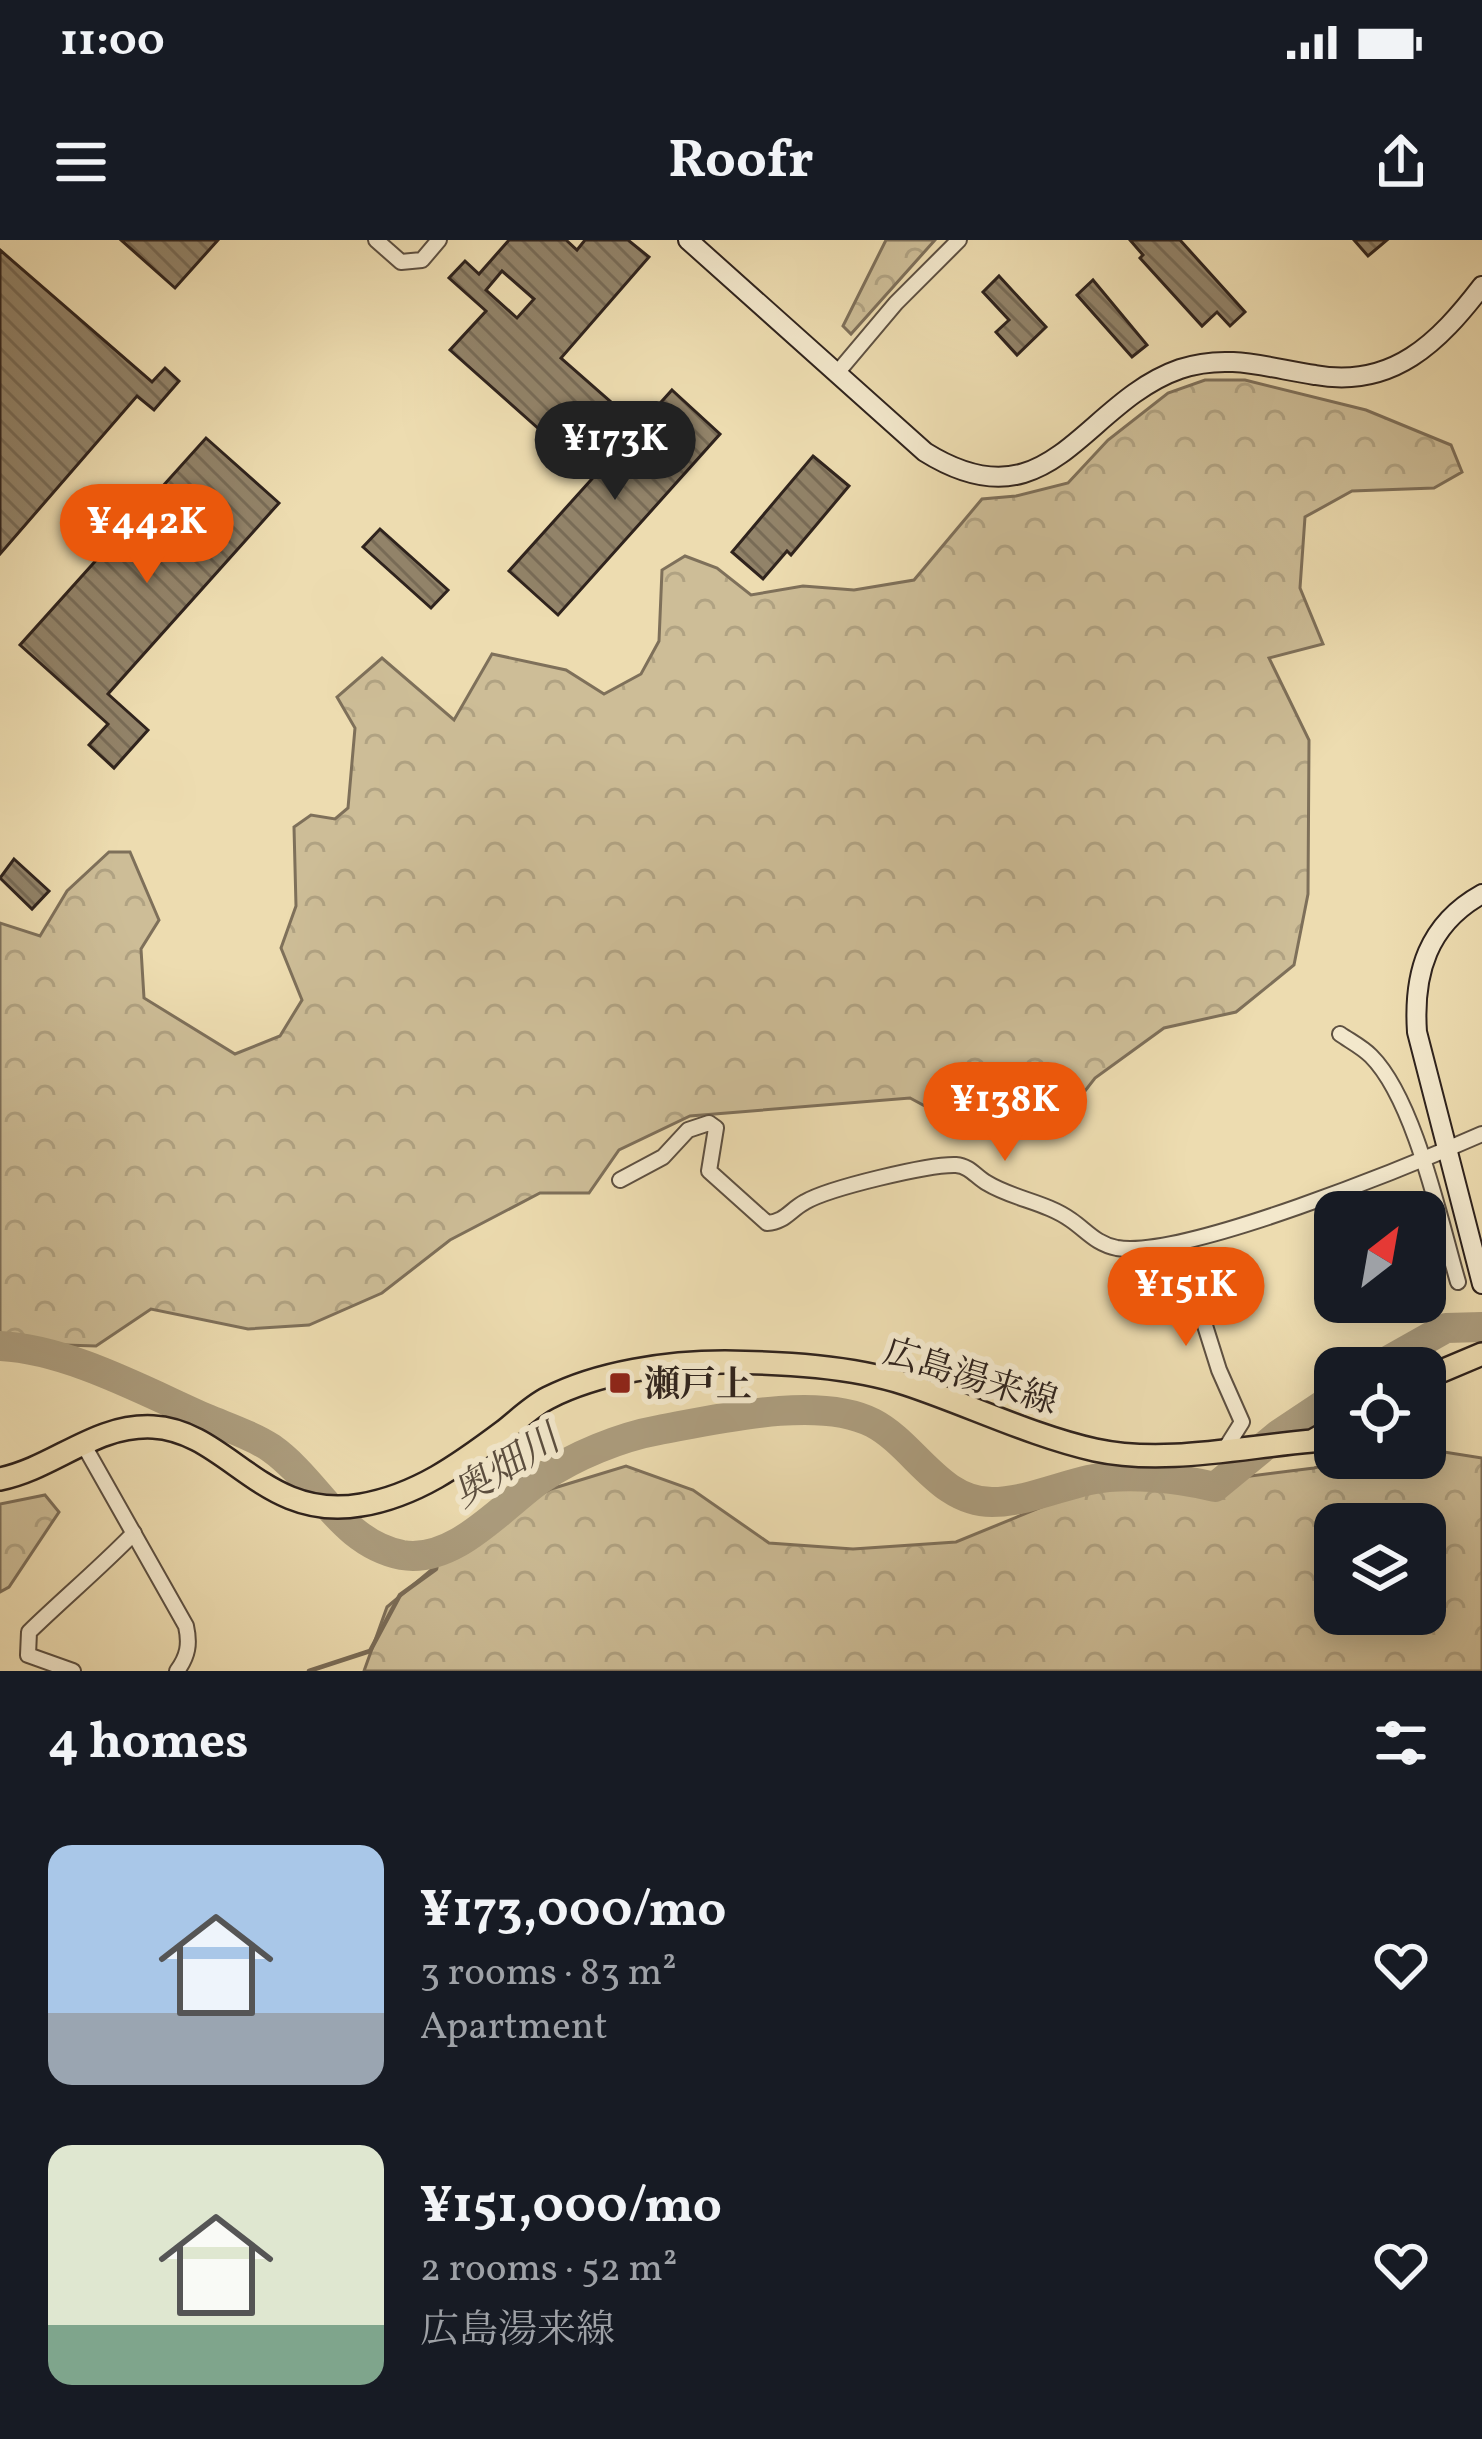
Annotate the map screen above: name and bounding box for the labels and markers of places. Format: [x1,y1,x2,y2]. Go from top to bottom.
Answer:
pin: ¥173K [531,401,699,503]
pin: ¥442K [63,484,231,586]
pin: ¥138K [921,1062,1089,1164]
pin: ¥151K [1102,1247,1270,1349]
place label: 瀬戸上 [644,1362,752,1412]
marker: 瀬戸上 [607,1370,633,1396]

